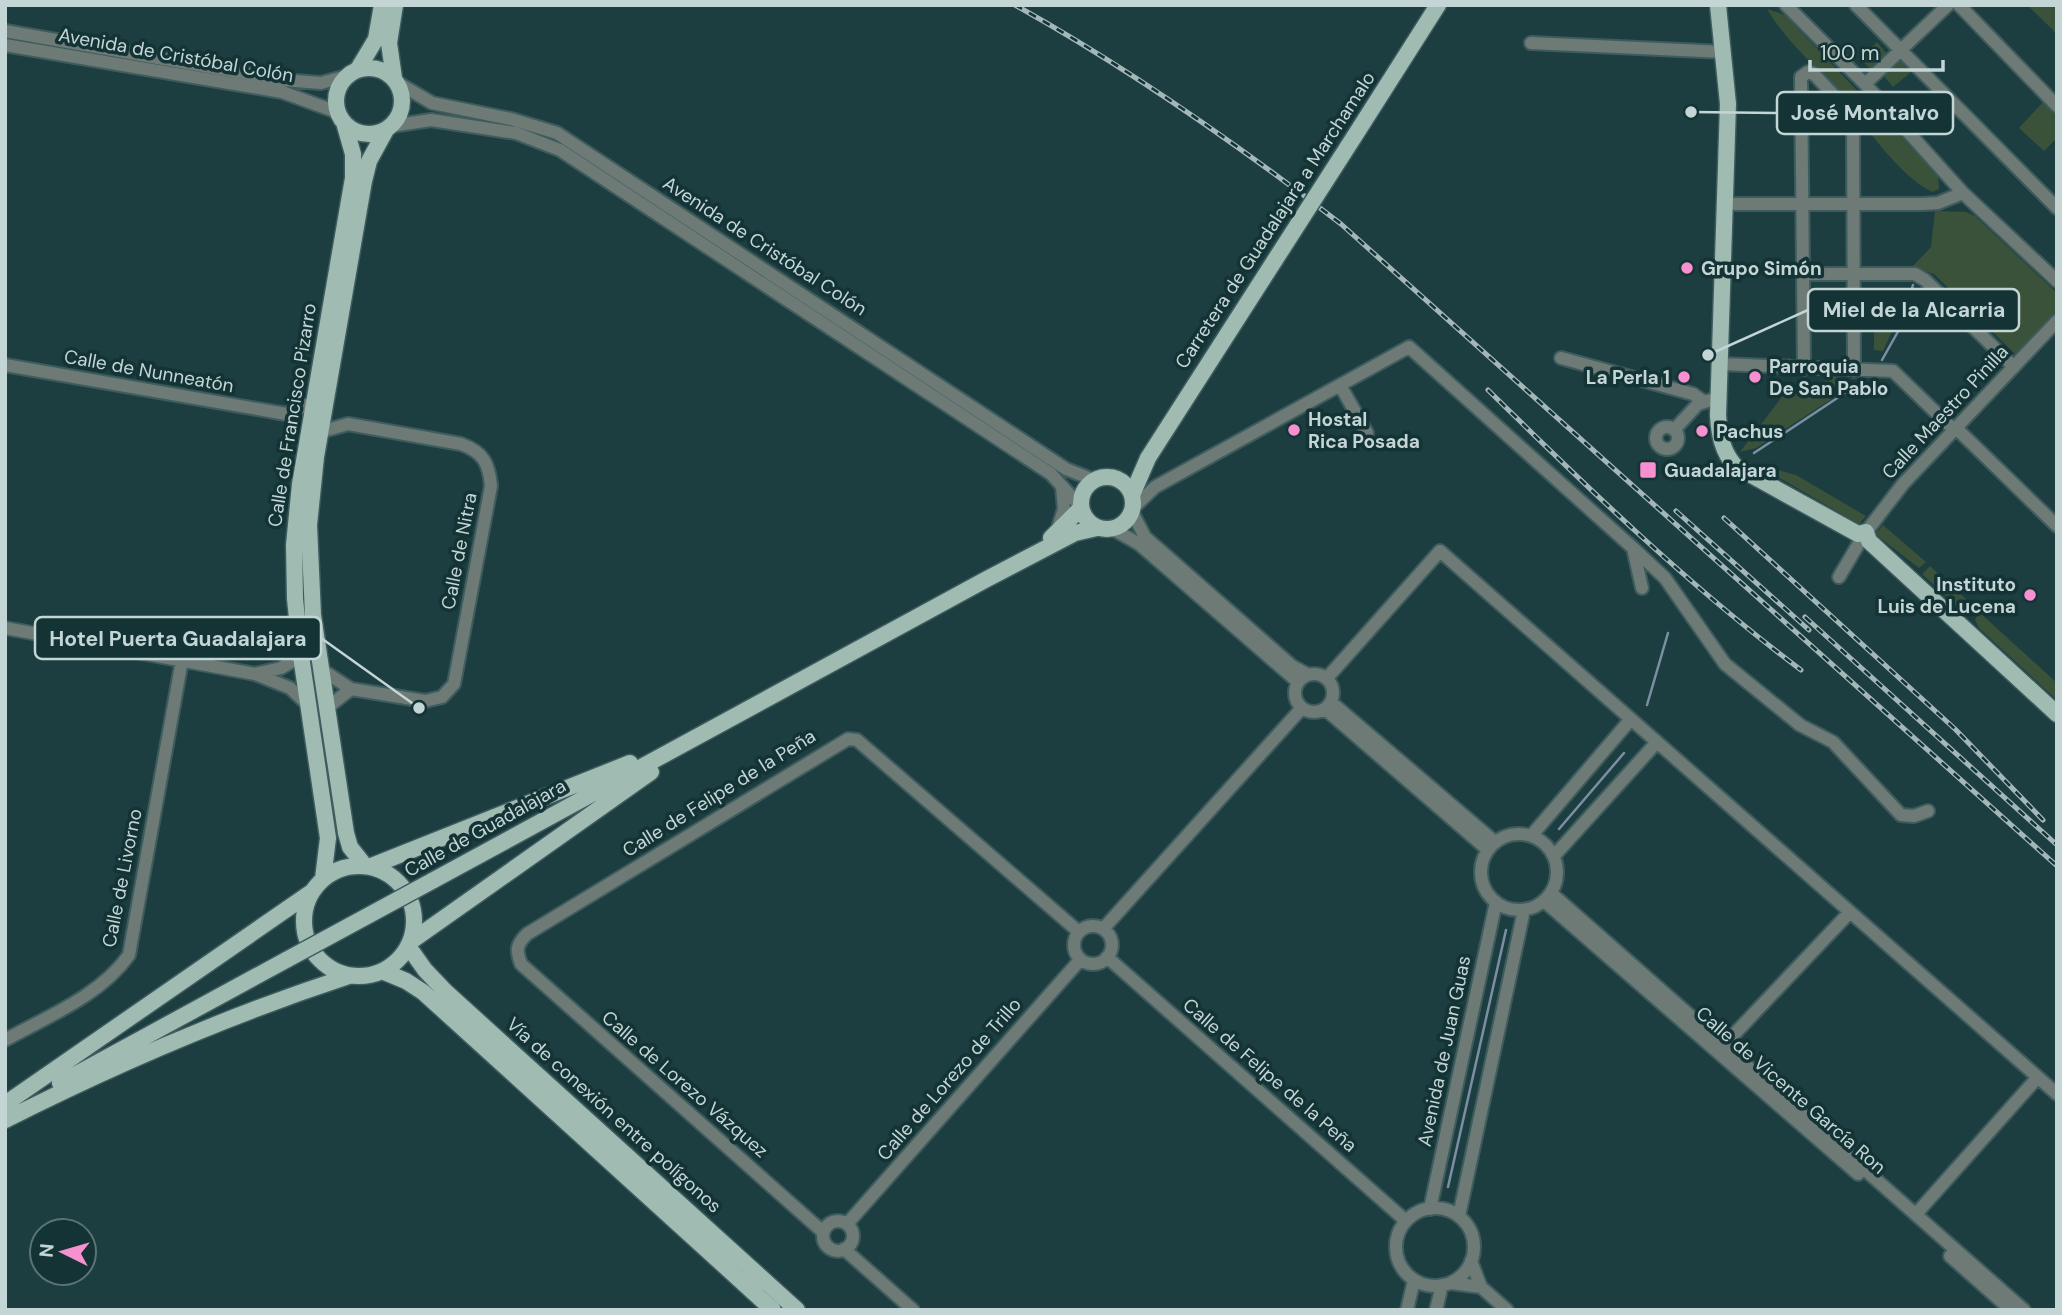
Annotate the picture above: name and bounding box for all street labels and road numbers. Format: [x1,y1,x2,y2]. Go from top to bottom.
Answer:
street label: Avenida de Cristóbal Colón [57,22,295,88]
street label: Carretera de Guadalajara a Marchamalo [1169,67,1381,373]
street label: Avenida de Cristóbal Colón [658,171,872,321]
street label: Calle de Francisco Pizarro [262,301,322,529]
street label: Calle Maestro Pinilla [1876,340,2014,484]
street label: Calle de Nunneatón [62,344,236,398]
street label: Calle de Nitra [435,490,483,612]
street label: Calle de Felipe de la Peña [618,723,820,863]
street label: Calle de Guadalajara [400,773,570,883]
street label: Calle de Livorno [96,807,148,949]
street label: Avenida de Juan Guas [1412,953,1476,1149]
street label: Calle de Lorezo de Trillo [871,992,1027,1166]
street label: Calle de Felipe de la Peña [1178,992,1362,1158]
street label: Calle de Vicente García Ron [1691,1001,1891,1179]
street label: Calle de Lorezo Vázquez [597,1005,773,1163]
street label: Vía de conexión entre polígonos [501,1012,727,1218]

